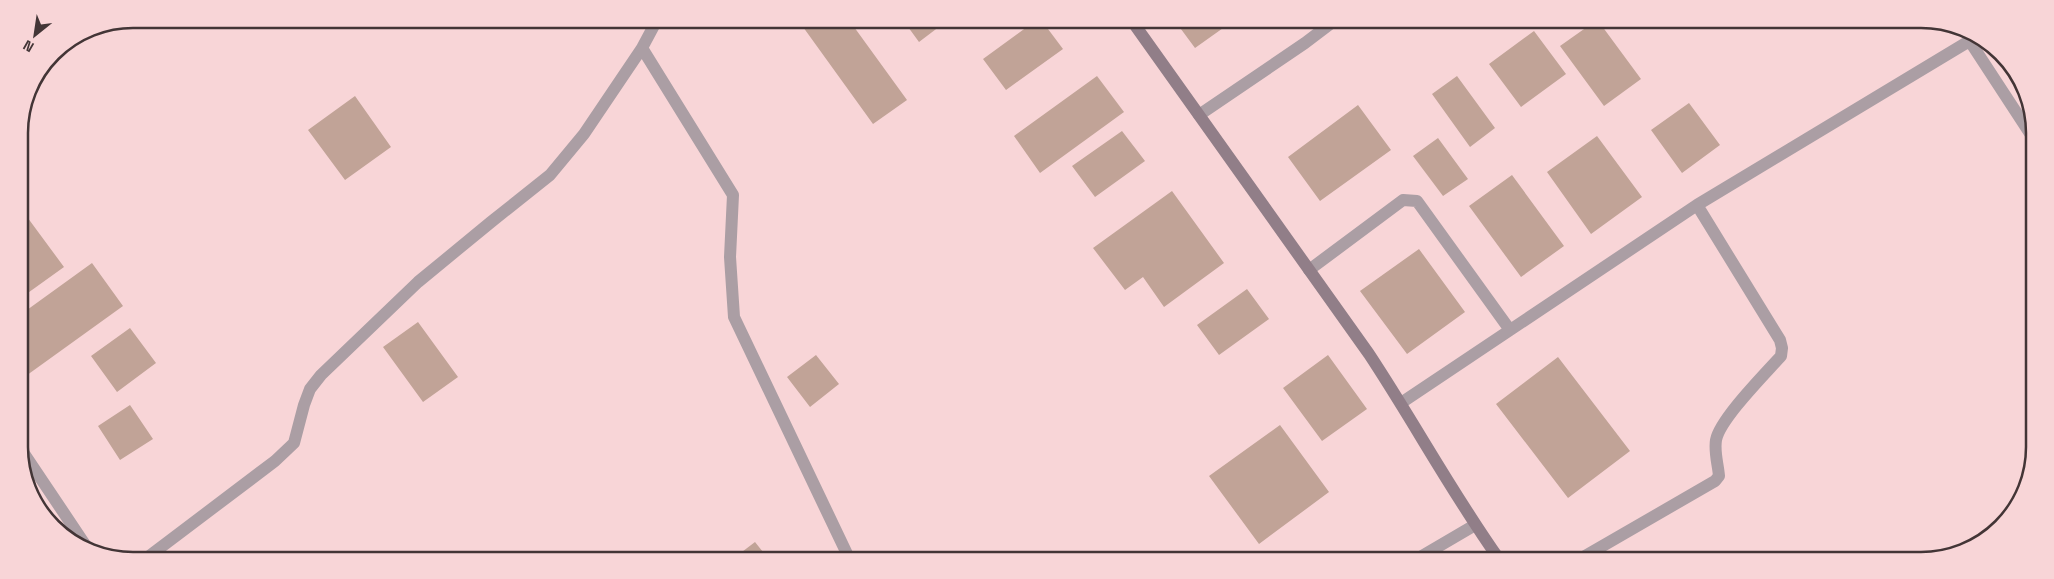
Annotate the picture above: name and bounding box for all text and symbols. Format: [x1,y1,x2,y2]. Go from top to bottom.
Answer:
north arrow [10,10,60,60]
text: N [20,36,37,56]

